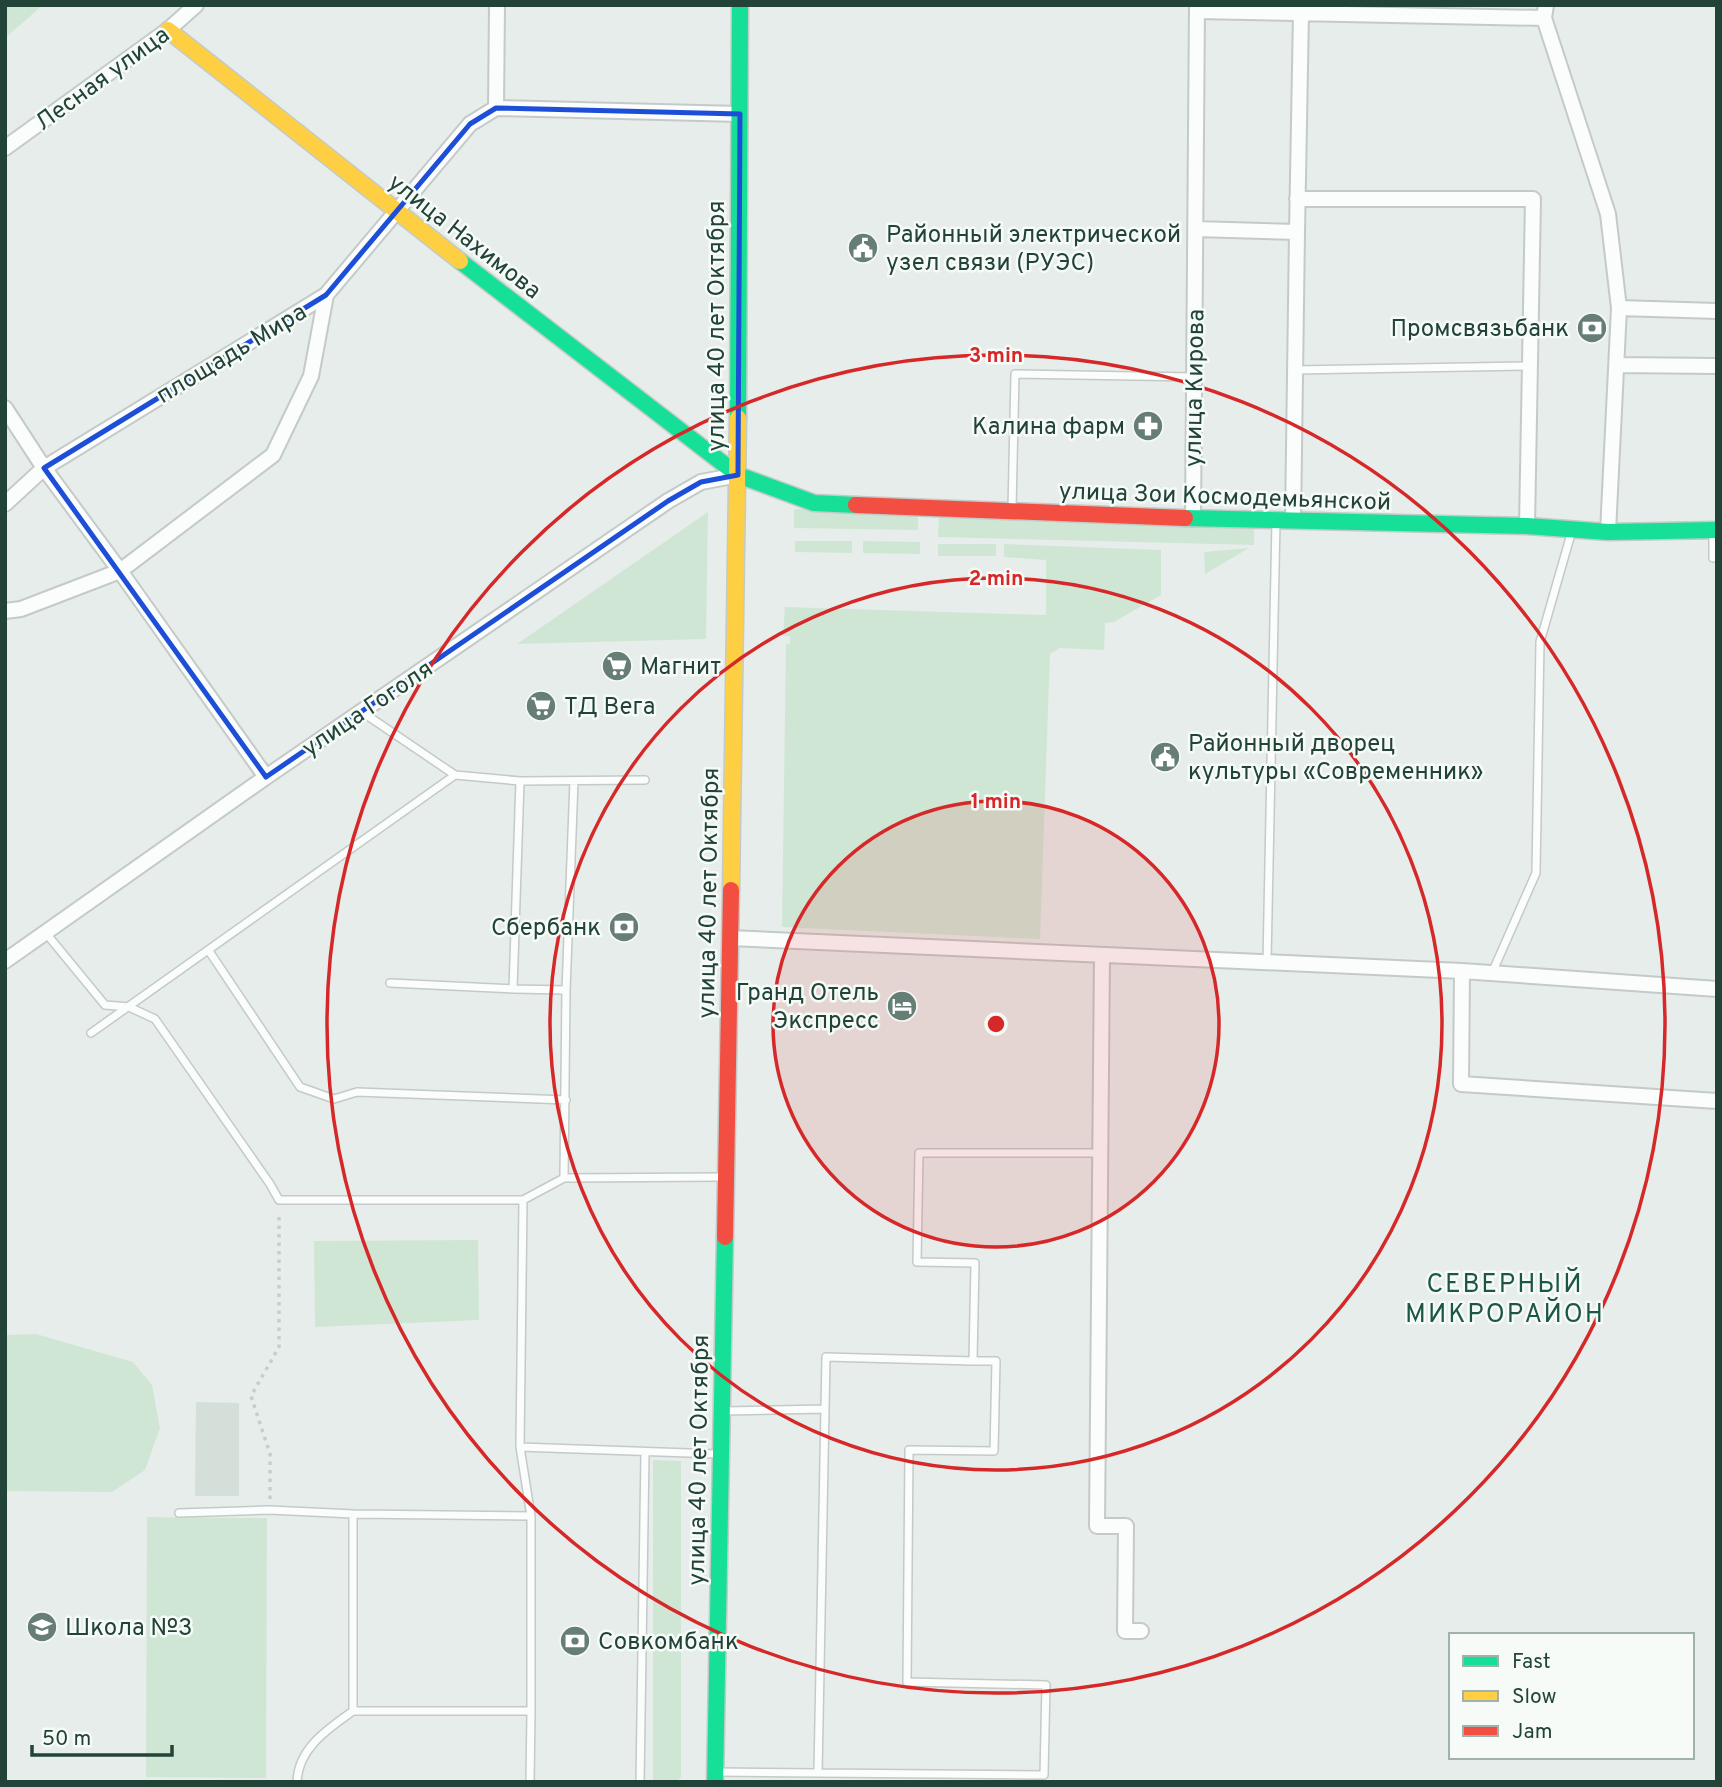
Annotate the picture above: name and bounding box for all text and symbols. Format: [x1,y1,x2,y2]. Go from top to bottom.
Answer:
street label: Лесная улица [30,21,176,139]
street label: улица Нахимова [381,168,546,307]
street label: улица 40 лет Октября [703,200,733,452]
place label: Районный электрической узел связи (РУЭС) [886,221,1181,279]
public building icon: Районный электрической узел связи (РУЭС) [846,231,880,265]
street label: площадь Мира [151,298,313,411]
street label: улица Кирова [1180,309,1212,467]
bank icon: Промсвязьбанк [1575,311,1609,345]
place label: Промсвязьбанк [1391,315,1569,345]
text: 3 min [969,343,1023,370]
pharmacy icon: Калина фарм [1131,409,1165,443]
place label: Калина фарм [972,413,1125,443]
street label: улица Зои Космодемьянской [1058,477,1392,519]
text: 2 min [969,566,1023,593]
supermarket icon: Магнит [600,649,634,683]
place label: Магнит [640,653,721,683]
street label: улица Гоголя [297,655,439,764]
supermarket icon: ТД Вега [524,689,558,723]
place label: ТД Вега [564,693,655,723]
place label: Районный дворец культуры «Современник» [1188,730,1483,788]
public building icon: Районный дворец культуры «Современник» [1148,740,1182,774]
street label: улица 40 лет Октября [693,767,727,1019]
text: 1 min [971,789,1021,816]
bank icon: Сбербанк [607,910,641,944]
place label: Сбербанк [491,914,601,944]
place label: Гранд Отель Экспресс [736,979,879,1037]
hotel icon: Гранд Отель Экспресс [885,989,919,1023]
centre of rings [984,1012,1008,1036]
district label: СЕВЕРНЫЙ МИКРОРАЙОН [1405,1267,1605,1332]
street label: улица 40 лет Октября [683,1334,717,1586]
school or university icon: Школа №3 [25,1610,59,1644]
place label: Школа №3 [65,1614,193,1644]
bank icon: Совкомбанк [558,1624,592,1658]
place label: Совкомбанк [598,1628,739,1658]
legend [1449,1633,1694,1759]
text: Fast [1512,1649,1551,1676]
text: Slow [1512,1684,1557,1711]
scale bar [32,1714,172,1758]
text: Jam [1512,1719,1553,1746]
text: 50 m [42,1726,91,1753]

